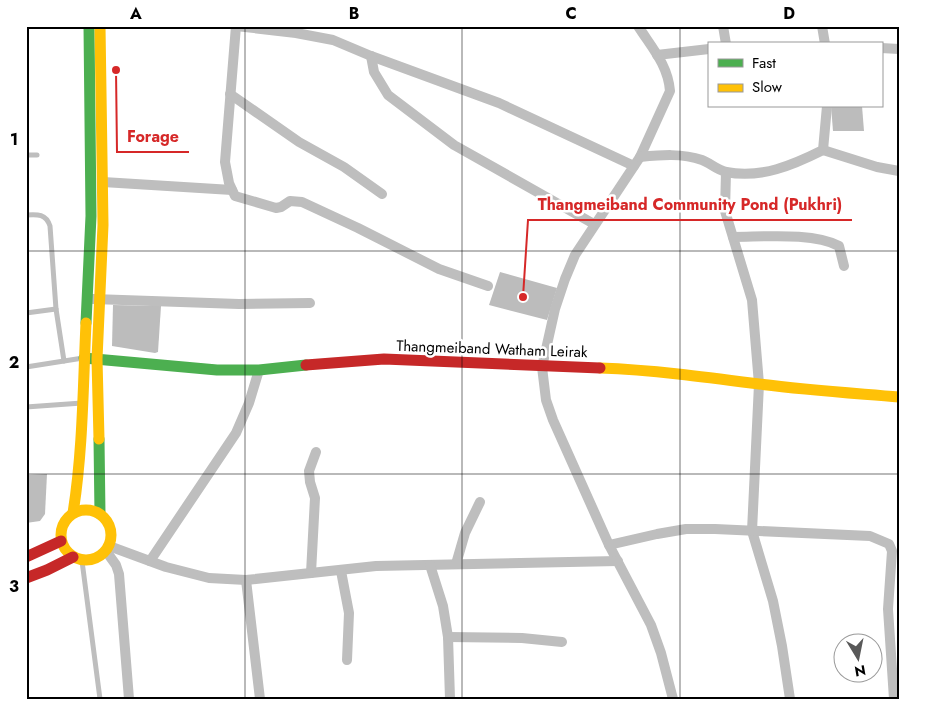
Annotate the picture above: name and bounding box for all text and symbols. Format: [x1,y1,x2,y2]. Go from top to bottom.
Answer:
text: A [129,2,142,25]
text: B [349,2,359,25]
text: C [565,2,577,25]
text: D [783,2,795,25]
legend [708,42,882,108]
text: Fast [752,52,776,74]
text: Slow [752,76,783,98]
callout: Forage [117,121,189,152]
text: Forage [127,125,179,148]
text: 1 [10,128,18,151]
callout: Thangmeiband Community Pond (Pukhri) [528,189,852,220]
text: Thangmeiband Community Pond (Pukhri) [538,193,842,216]
street label: Thangmeiband Watham Leirak [396,335,588,363]
text: 2 [9,351,19,374]
text: 3 [9,575,19,598]
north arrow [832,632,882,682]
text: N [853,660,867,682]

